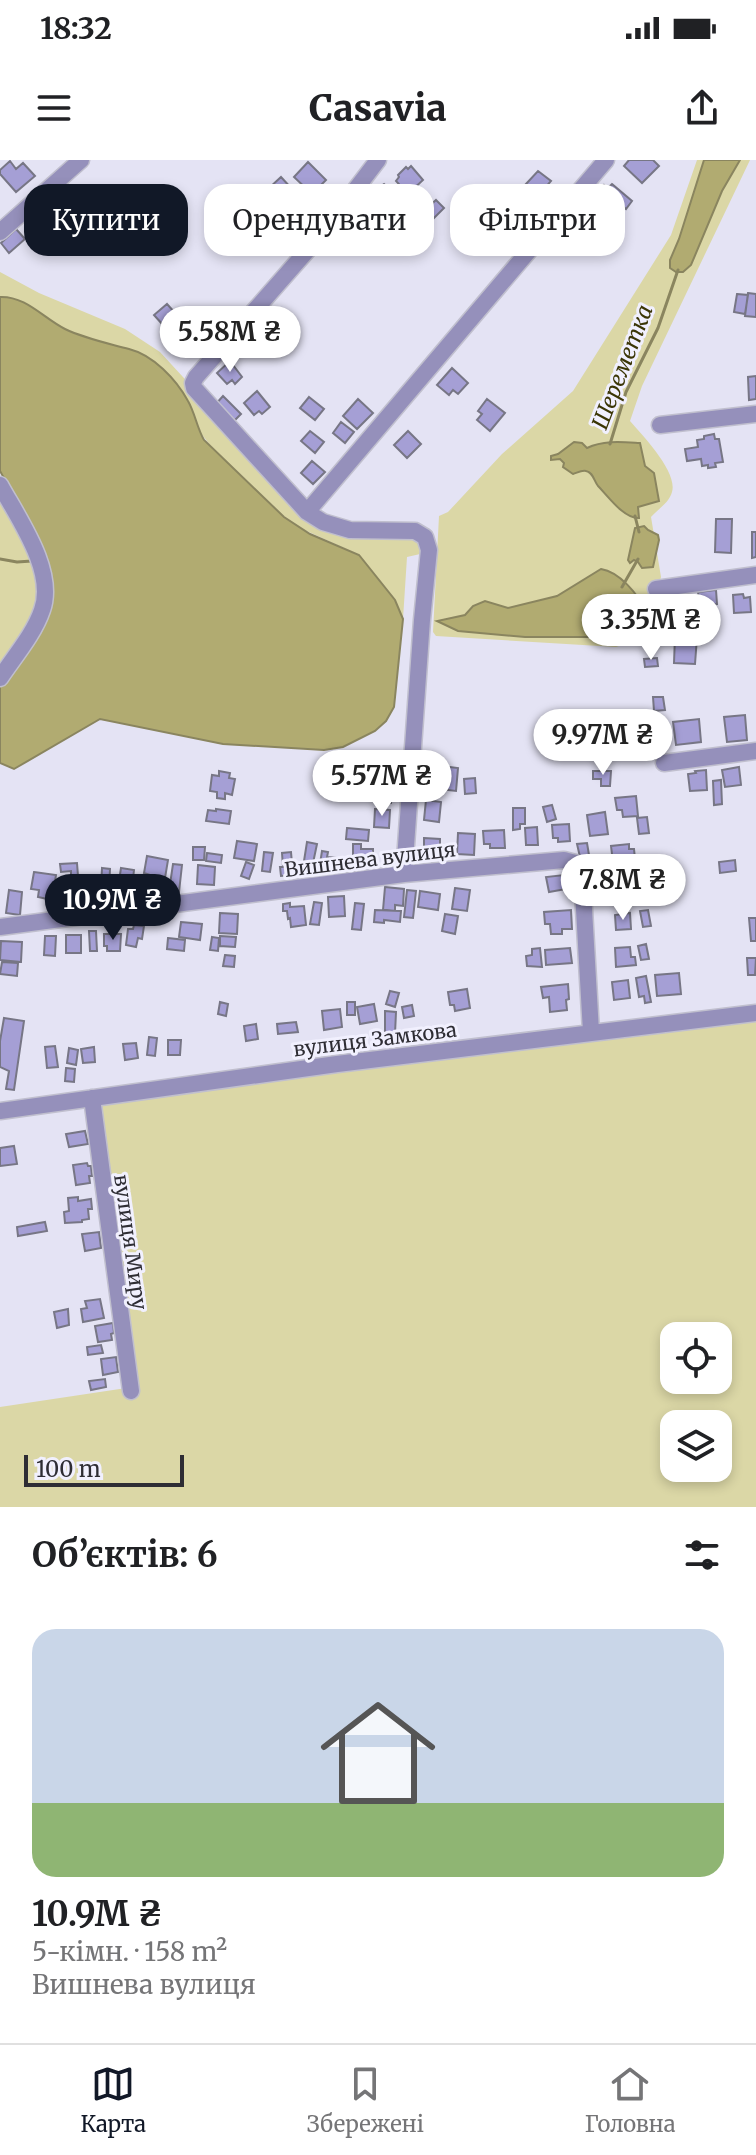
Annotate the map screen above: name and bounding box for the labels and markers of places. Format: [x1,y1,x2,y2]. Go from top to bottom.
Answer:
pin: 5.58M ₴ [156,306,304,374]
pin: 3.35M ₴ [577,594,725,662]
pin: 9.97M ₴ [529,709,677,777]
pin: 5.57M ₴ [308,750,456,818]
pin: 7.8M ₴ [558,854,688,922]
pin: 10.9M ₴ [39,874,187,942]

